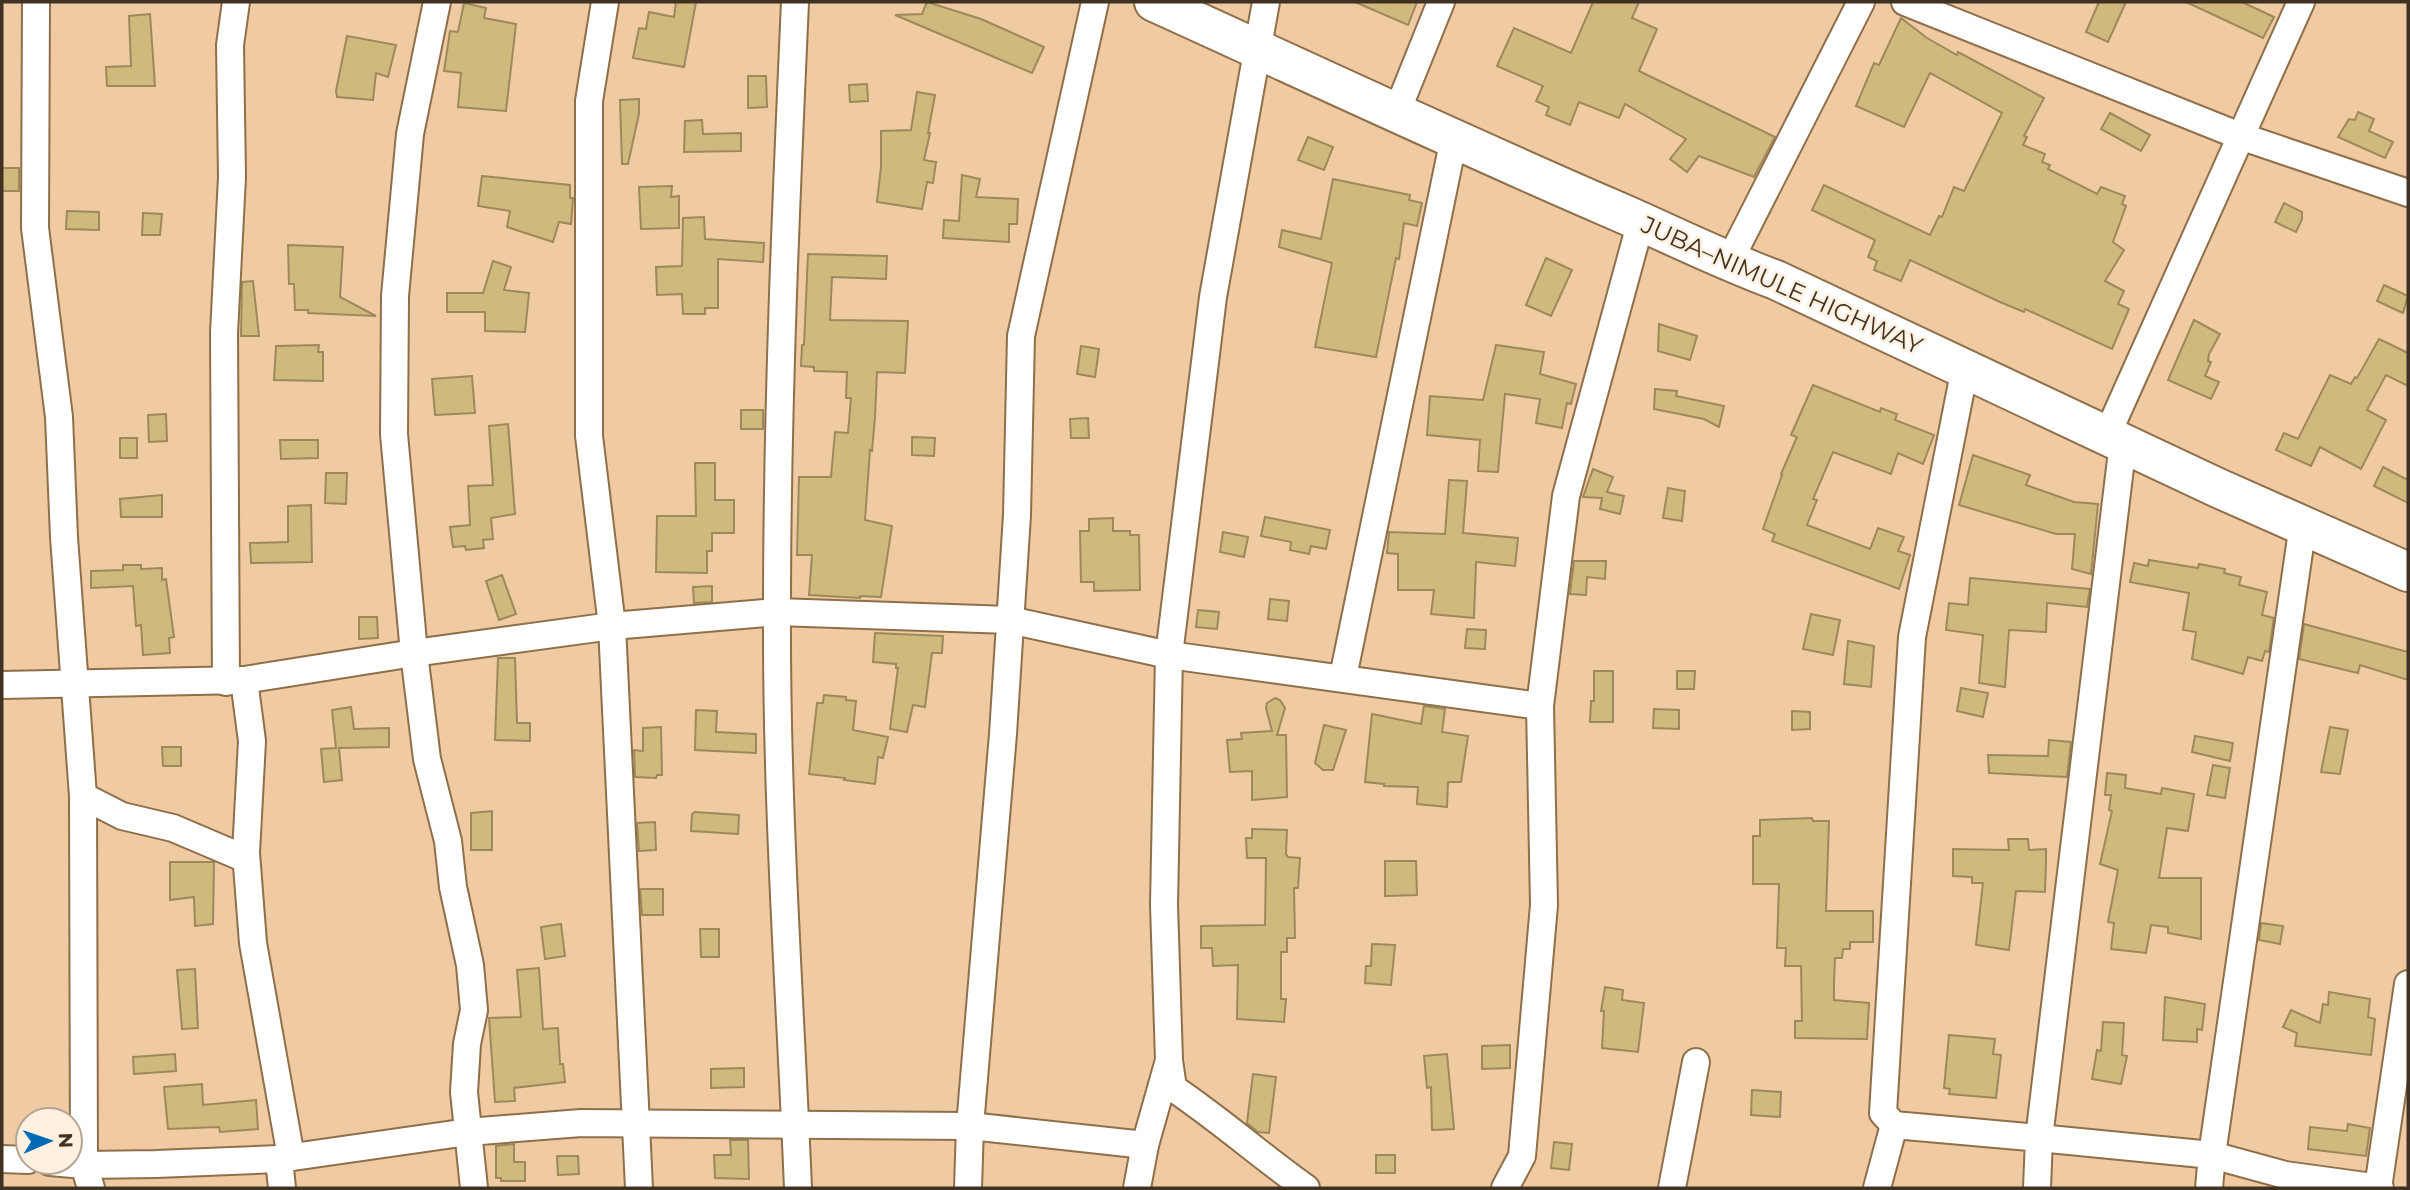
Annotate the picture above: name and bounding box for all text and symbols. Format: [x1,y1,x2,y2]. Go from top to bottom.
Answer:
street label: JUBA–NIMULE HIGHWAY [1636,209,1928,361]
north arrow [14,1106,84,1176]
text: N [54,1132,77,1149]

